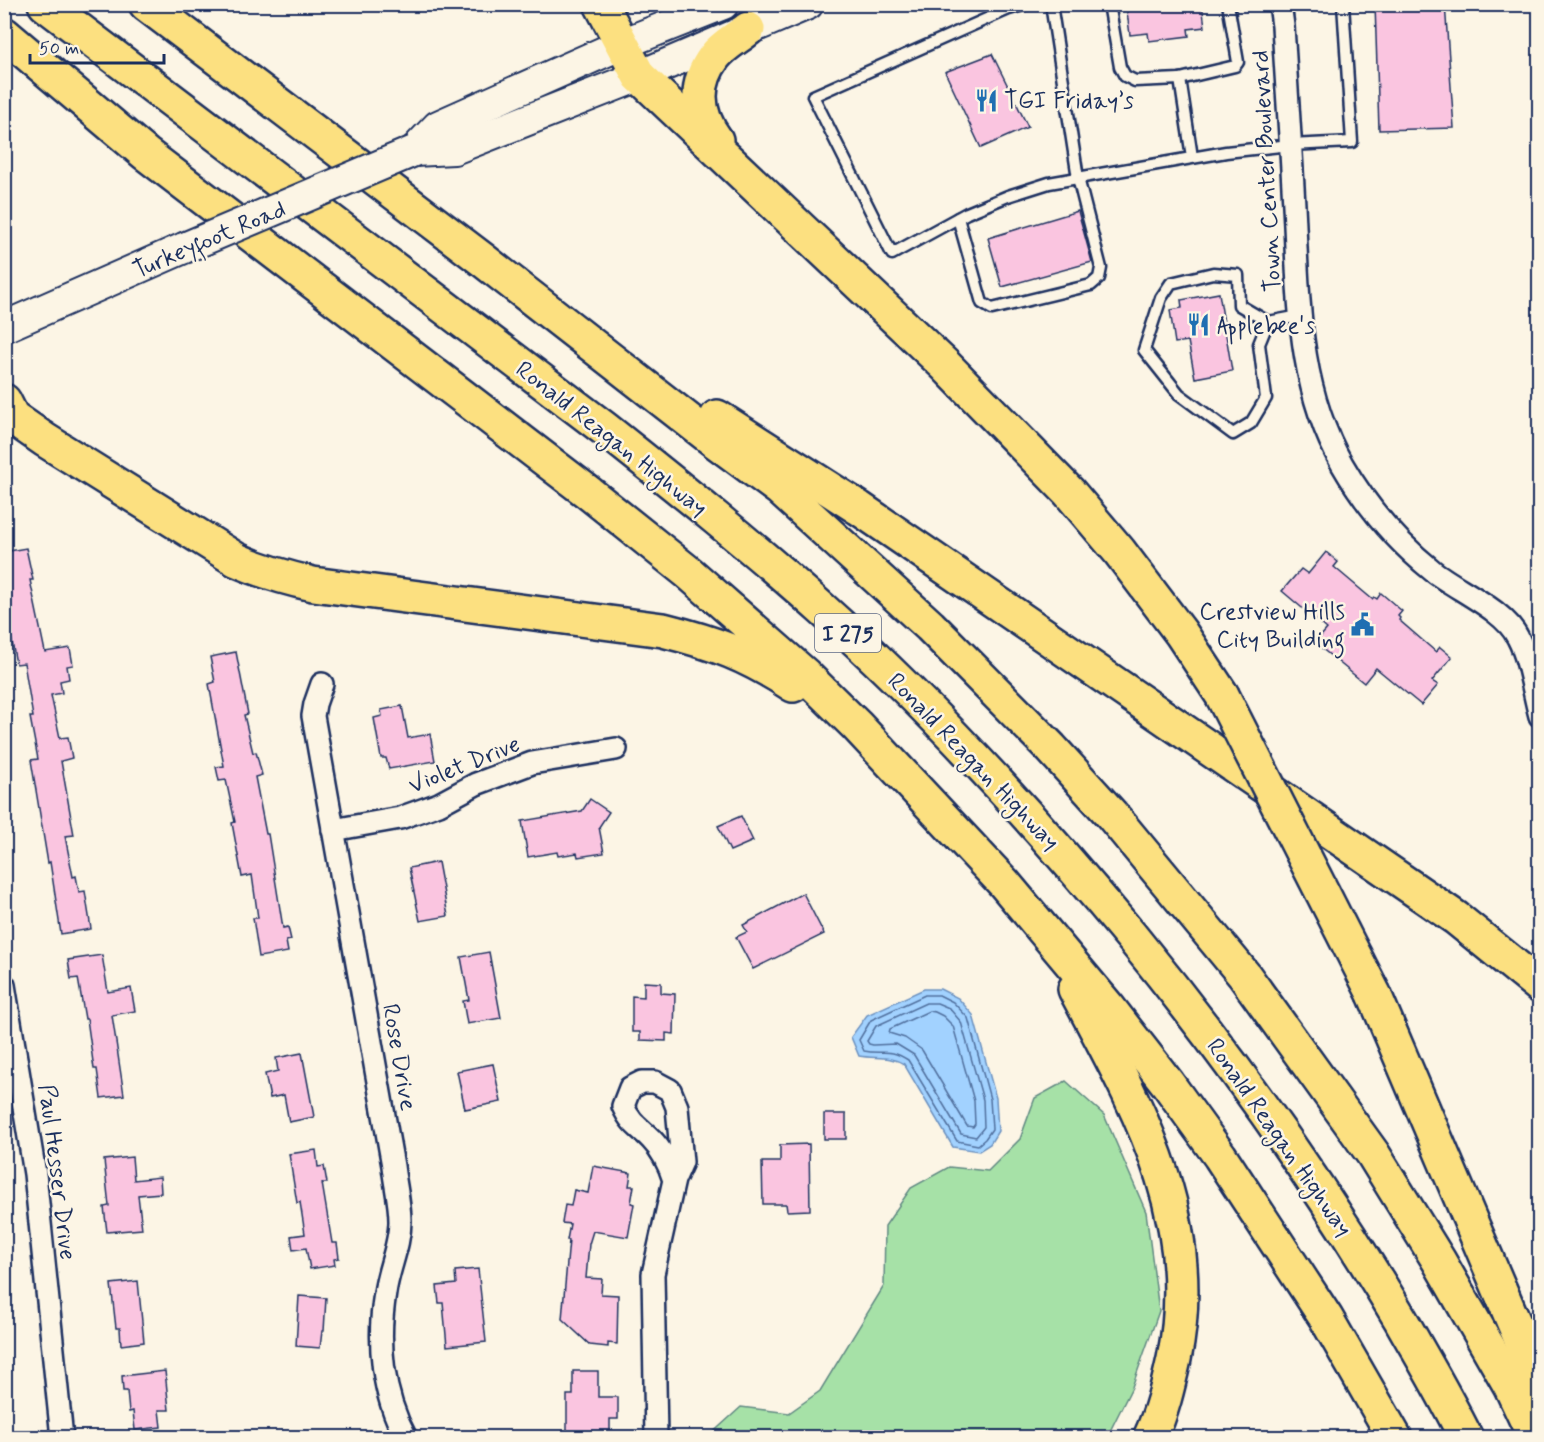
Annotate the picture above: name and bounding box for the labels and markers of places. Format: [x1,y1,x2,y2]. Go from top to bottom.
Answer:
place label: TGI Friday’s [1004,86,1134,117]
restaurant icon: TGI Friday’s [973,87,999,113]
place label: Applebee's [1217,311,1315,345]
restaurant icon: Applebee's [1186,312,1212,338]
place label: Crestview Hills City Building [1199,597,1345,659]
public building icon: Crestview Hills City Building [1350,612,1376,638]

